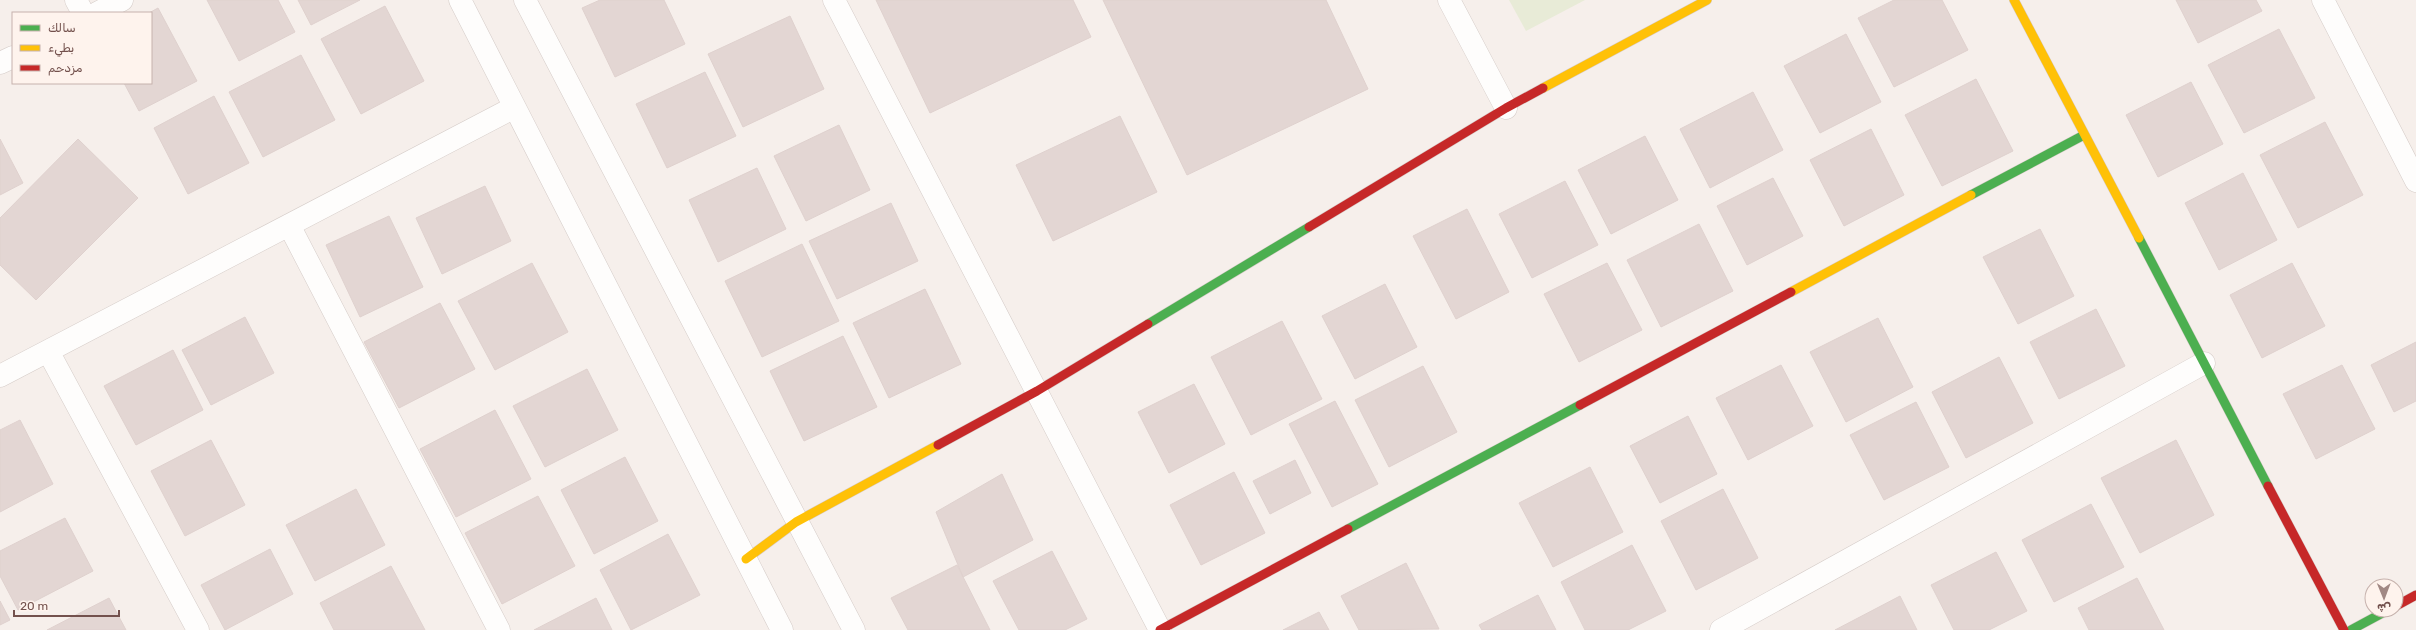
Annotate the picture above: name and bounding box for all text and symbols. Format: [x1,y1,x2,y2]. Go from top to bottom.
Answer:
legend [12,12,152,84]
text: سالك [48,21,76,35]
text: بطيء [48,41,74,57]
text: مزدحم [48,61,83,76]
north arrow [2364,578,2404,618]
scale bar [14,592,119,618]
text: 20 m [20,599,48,613]
text: ش [2377,601,2391,614]

